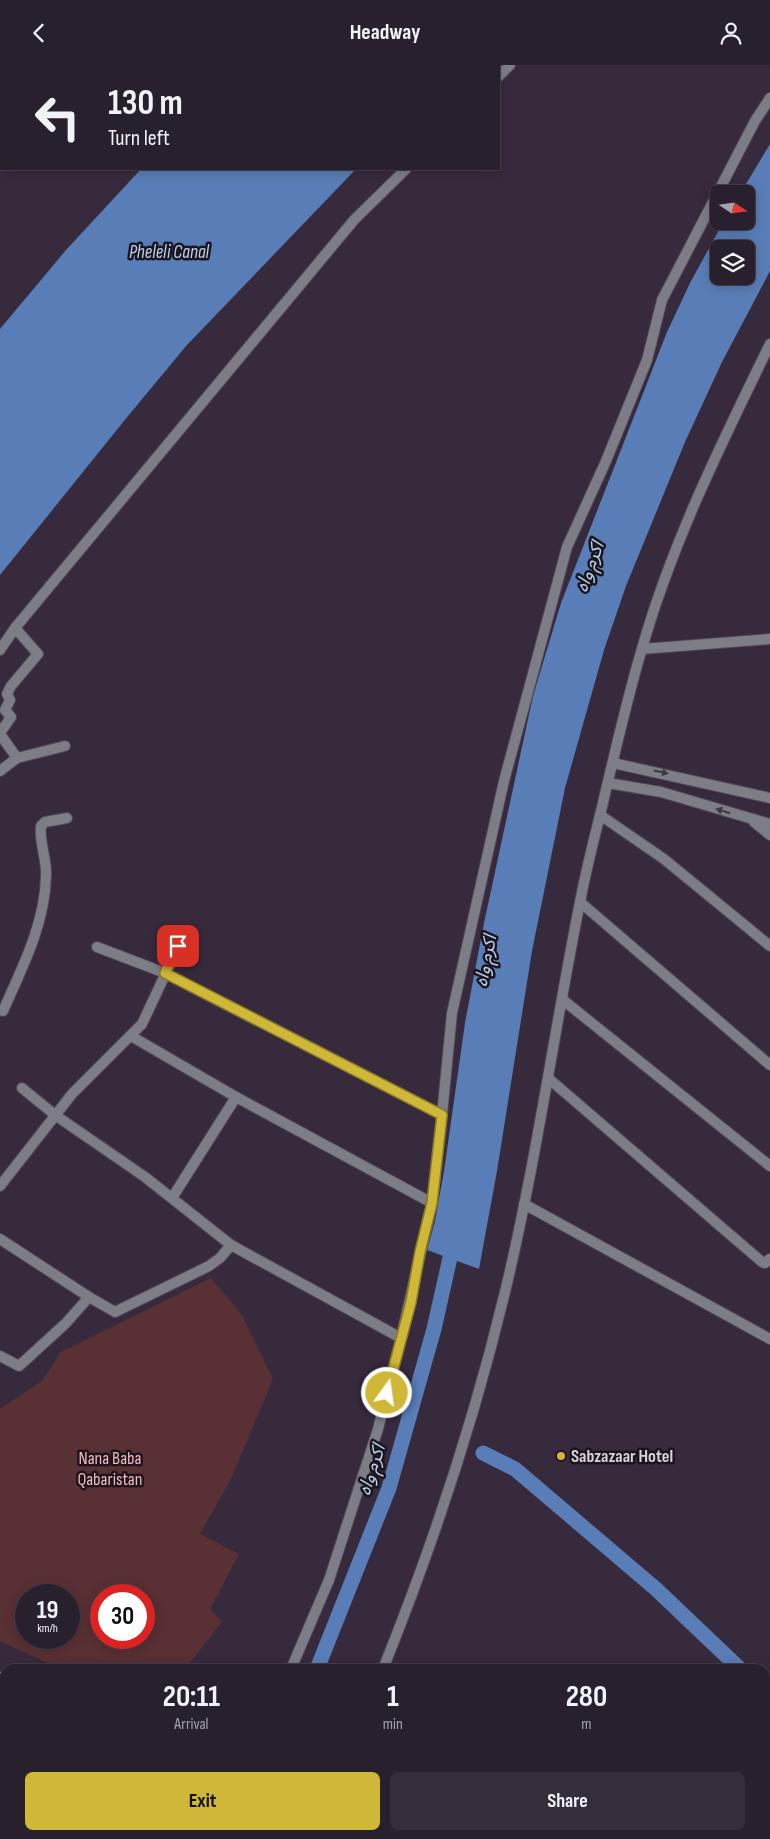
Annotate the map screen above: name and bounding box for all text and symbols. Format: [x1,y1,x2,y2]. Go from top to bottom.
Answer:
icon: back [25,19,53,47]
text: Headway [350,19,420,46]
icon: person [717,19,745,47]
text: 130 m [108,82,183,125]
icon: left [25,85,90,150]
text: Turn left [108,125,170,152]
north arrow [710,185,755,230]
map controls [710,185,755,285]
button: layers [710,240,755,285]
water label: Pheleli Canal [129,241,210,264]
water label: اکرم واہ [570,536,612,596]
one-way arrow [653,769,669,777]
one-way arrow [715,807,730,815]
pin [157,925,199,967]
water label: اکرم واہ [470,931,505,989]
icon: arrive [164,932,192,960]
position arrow [360,1366,412,1418]
water label: اکرم واہ [353,1439,394,1499]
place label: Sabzazaar Hotel [571,1446,673,1467]
park label: Nana Baba Qabaristan [77,1448,143,1490]
marker: Sabzazaar Hotel [555,1450,567,1462]
speed limit sign: 30 [90,1584,155,1649]
text: 19 [37,1595,58,1626]
text: km/h [37,1621,58,1636]
text: 20:11 [163,1679,220,1715]
text: 1 [387,1679,399,1715]
text: 280 [566,1679,607,1715]
text: Arrival [174,1715,209,1734]
text: min [383,1715,403,1734]
text: m [581,1715,592,1734]
button: Exit [25,1772,380,1830]
button: Share [390,1772,745,1830]

